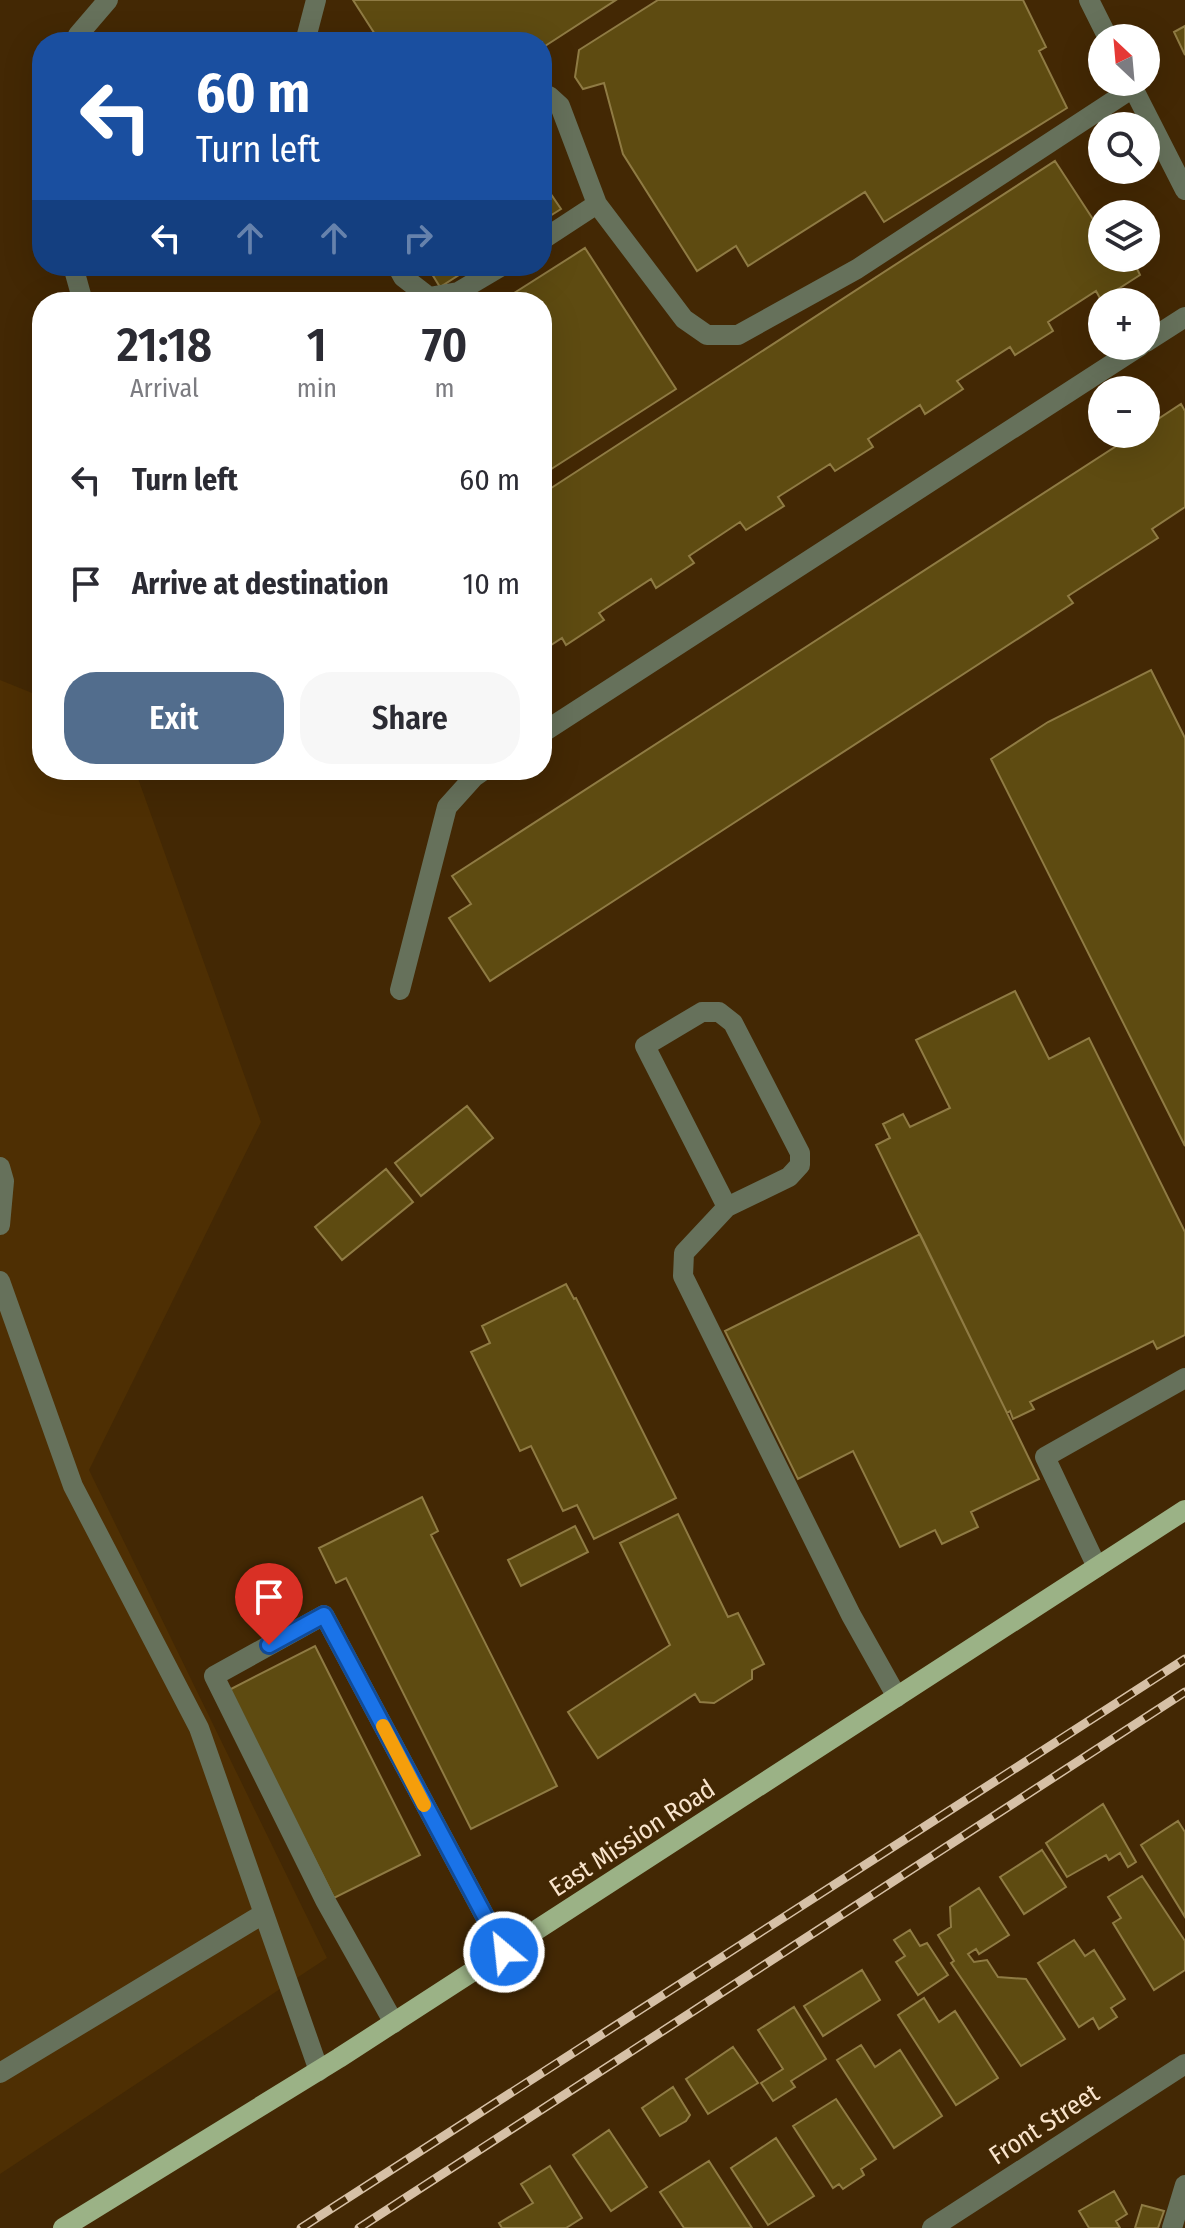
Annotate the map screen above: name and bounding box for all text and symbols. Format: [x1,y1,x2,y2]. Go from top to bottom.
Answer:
north arrow [1088,24,1160,96]
map controls [1088,24,1160,448]
text: 60 m [196,60,310,127]
icon: left [64,64,168,168]
button: search [1088,112,1160,184]
text: Turn left [196,128,320,172]
button: layers [1088,200,1160,272]
icon: left [144,216,188,260]
icon: ahead [228,216,272,260]
icon: ahead [312,216,356,260]
icon: right [396,216,440,260]
button: + [1088,288,1160,360]
text: 21:18 [117,316,212,374]
text: 1 [307,316,327,374]
text: 70 [422,316,467,374]
text: Arrival [130,373,199,404]
text: min [297,373,337,404]
text: m [434,373,454,404]
button: − [1088,376,1160,448]
icon: left [64,458,108,502]
text: Turn left [132,462,238,498]
text: 60 m [459,462,520,498]
icon: arrive [64,562,108,606]
text: Arrive at destination [132,566,389,602]
text: 10 m [463,566,520,602]
button: Exit [64,672,284,764]
button: Share [300,672,520,764]
pin [235,1563,303,1645]
icon: arrive [247,1575,291,1619]
street label: East Mission Road [544,1773,721,1903]
position arrow [462,1910,546,1994]
street label: Front Street [984,2077,1105,2171]

